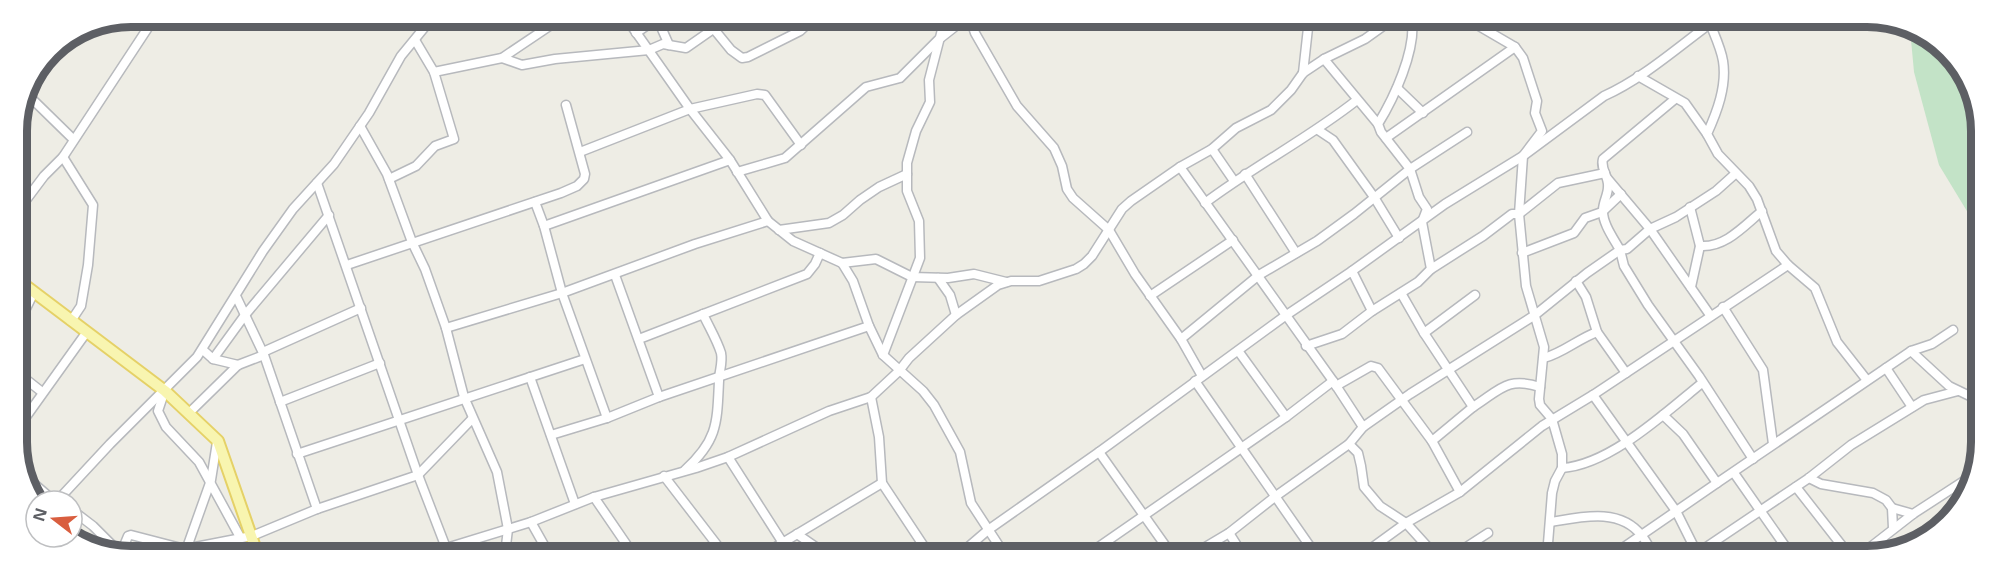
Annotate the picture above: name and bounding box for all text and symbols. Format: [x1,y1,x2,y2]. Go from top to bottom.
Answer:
north arrow [24,489,84,549]
text: N [27,505,52,524]

